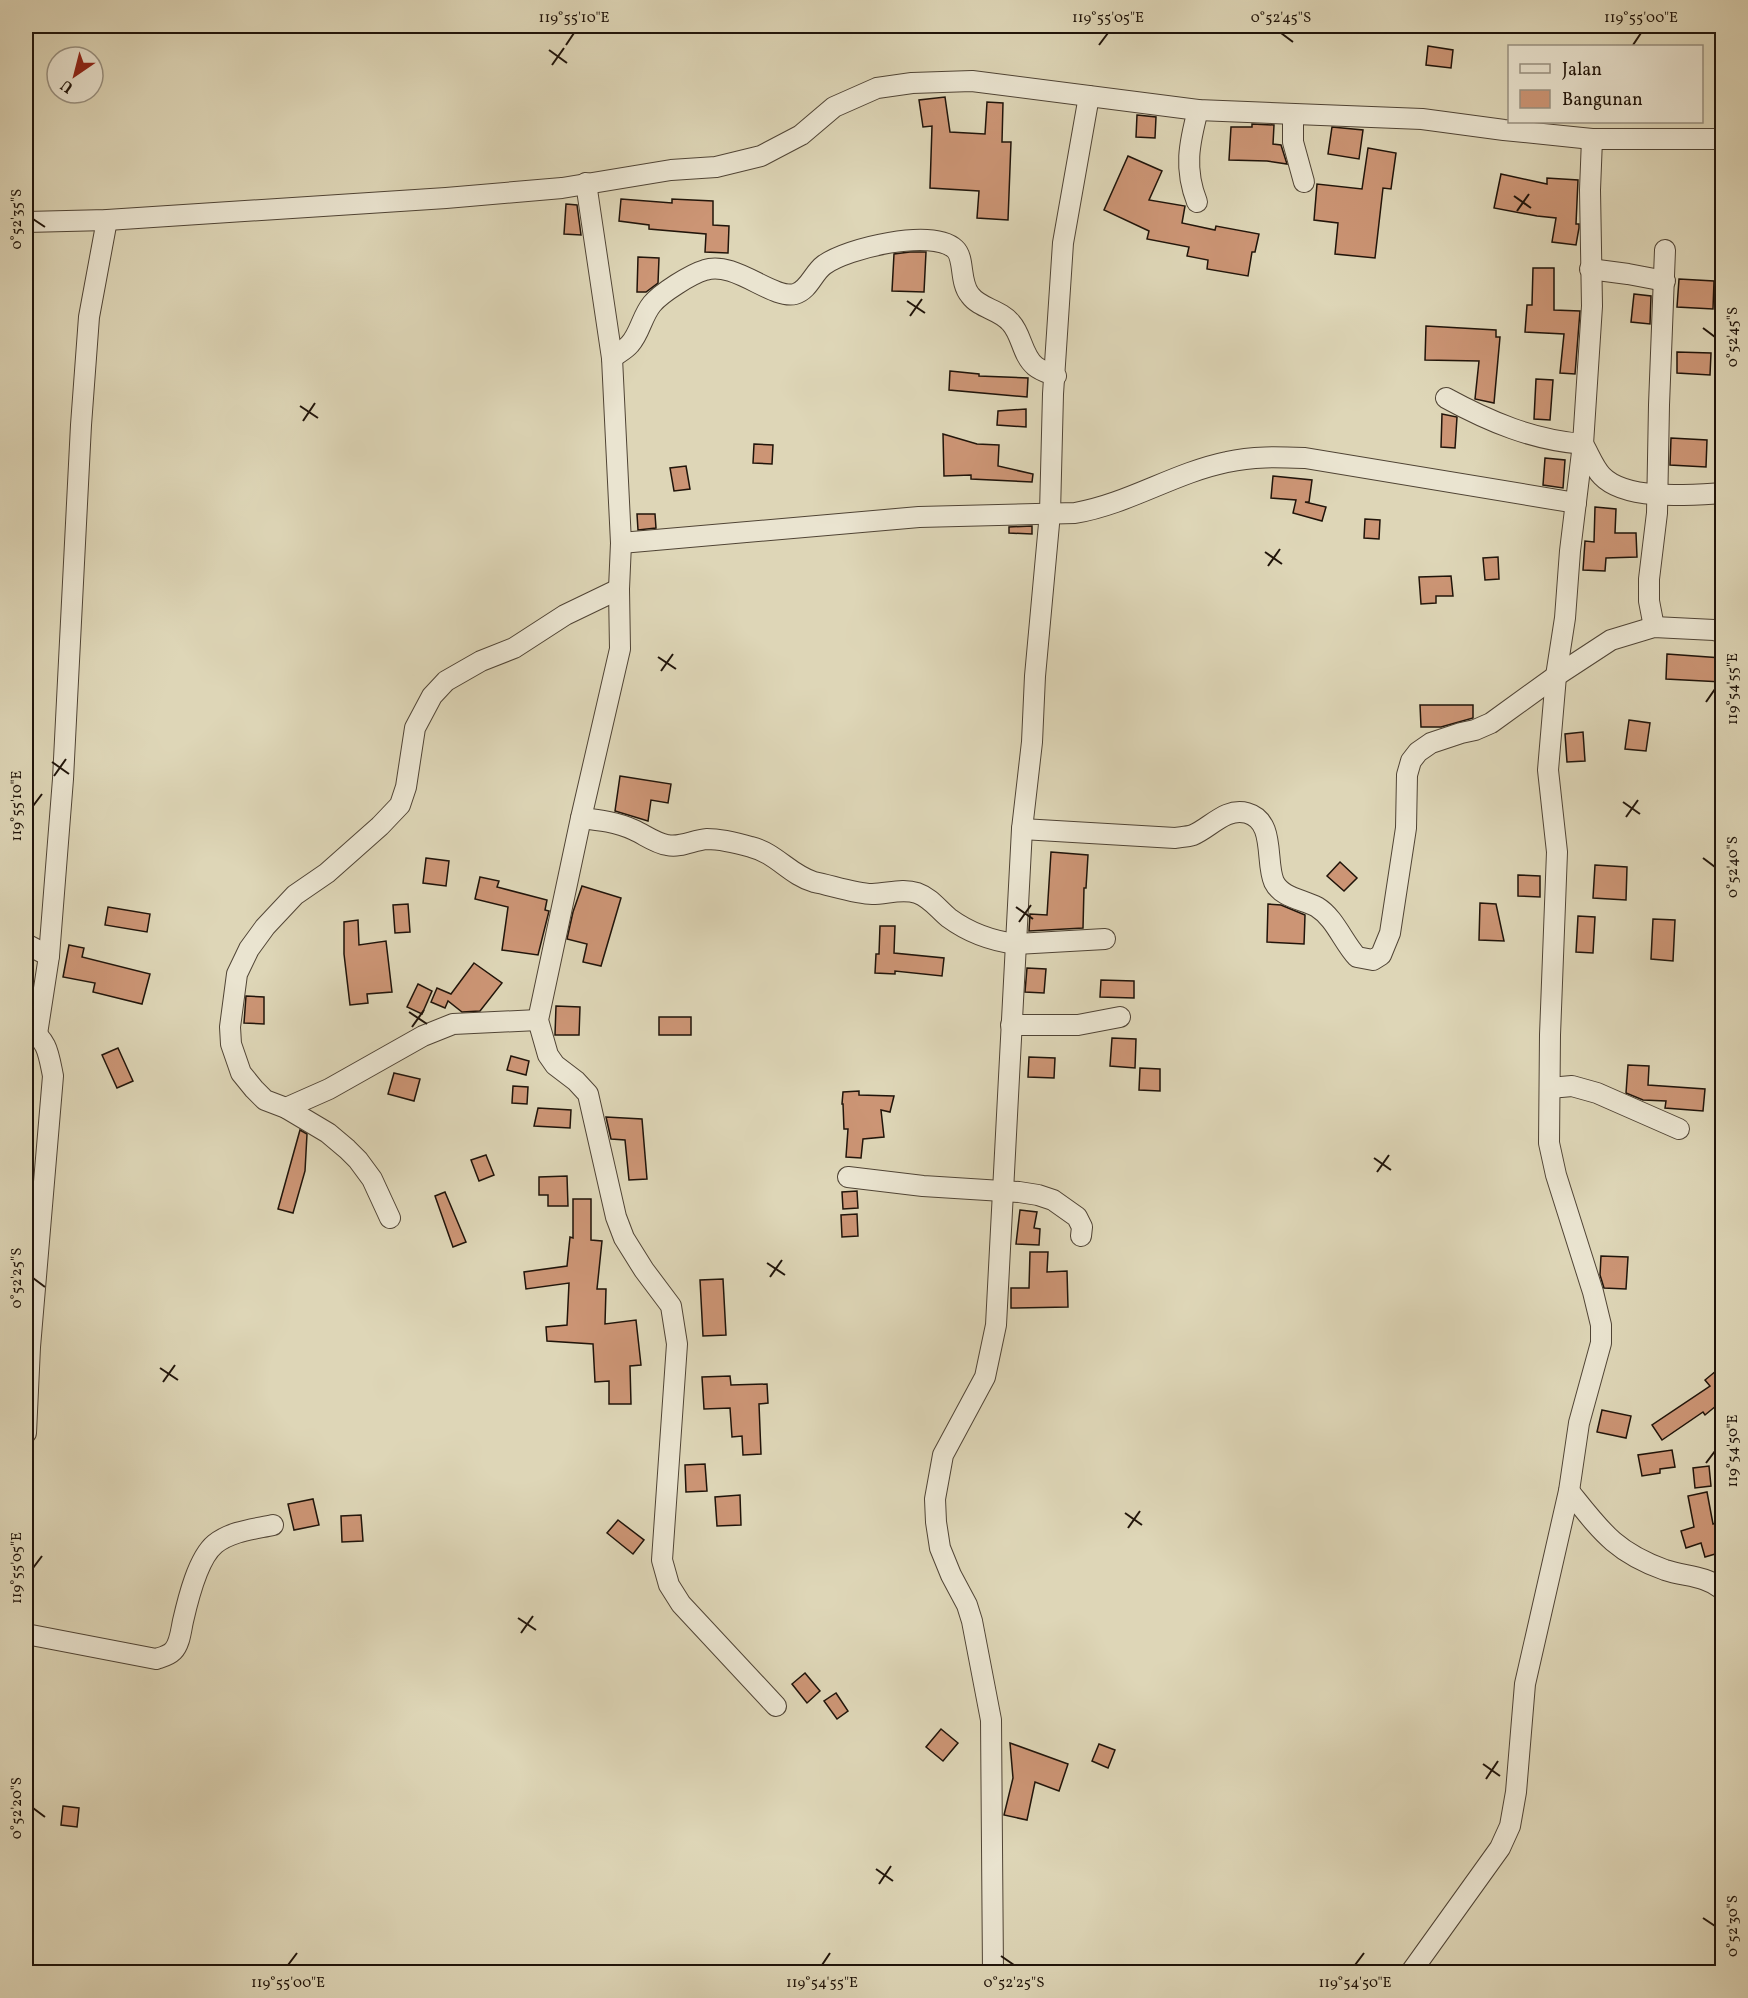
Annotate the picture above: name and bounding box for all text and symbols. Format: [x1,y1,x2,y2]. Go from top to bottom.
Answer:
text: 119°55'10"E [539,8,609,29]
text: 119°55'05"E [1072,8,1144,29]
text: 0°52'45"S [1251,8,1311,29]
text: 119°55'00"E [1604,8,1678,29]
north arrow [45,45,105,105]
legend [1508,45,1703,123]
text: Jalan [1562,58,1602,83]
text: U [57,73,78,98]
text: Bangunan [1562,88,1643,113]
text: 0°52'35"S [7,189,28,249]
text: 0°52'45"S [1723,307,1744,367]
text: 119°54'55"E [1723,653,1744,725]
text: 119°55'10"E [7,771,28,841]
text: 0°52'40"S [1723,836,1744,898]
text: 0°52'25"S [7,1248,28,1308]
text: 119°54'50"E [1723,1414,1744,1488]
text: 119°55'05"E [7,1532,28,1604]
text: 0°52'20"S [7,1777,28,1839]
text: 0°52'30"S [1723,1895,1744,1957]
text: 119°55'00"E [251,1973,325,1994]
text: 119°54'55"E [786,1973,858,1994]
text: 0°52'25"S [984,1973,1044,1994]
text: 119°54'50"E [1318,1973,1392,1994]

